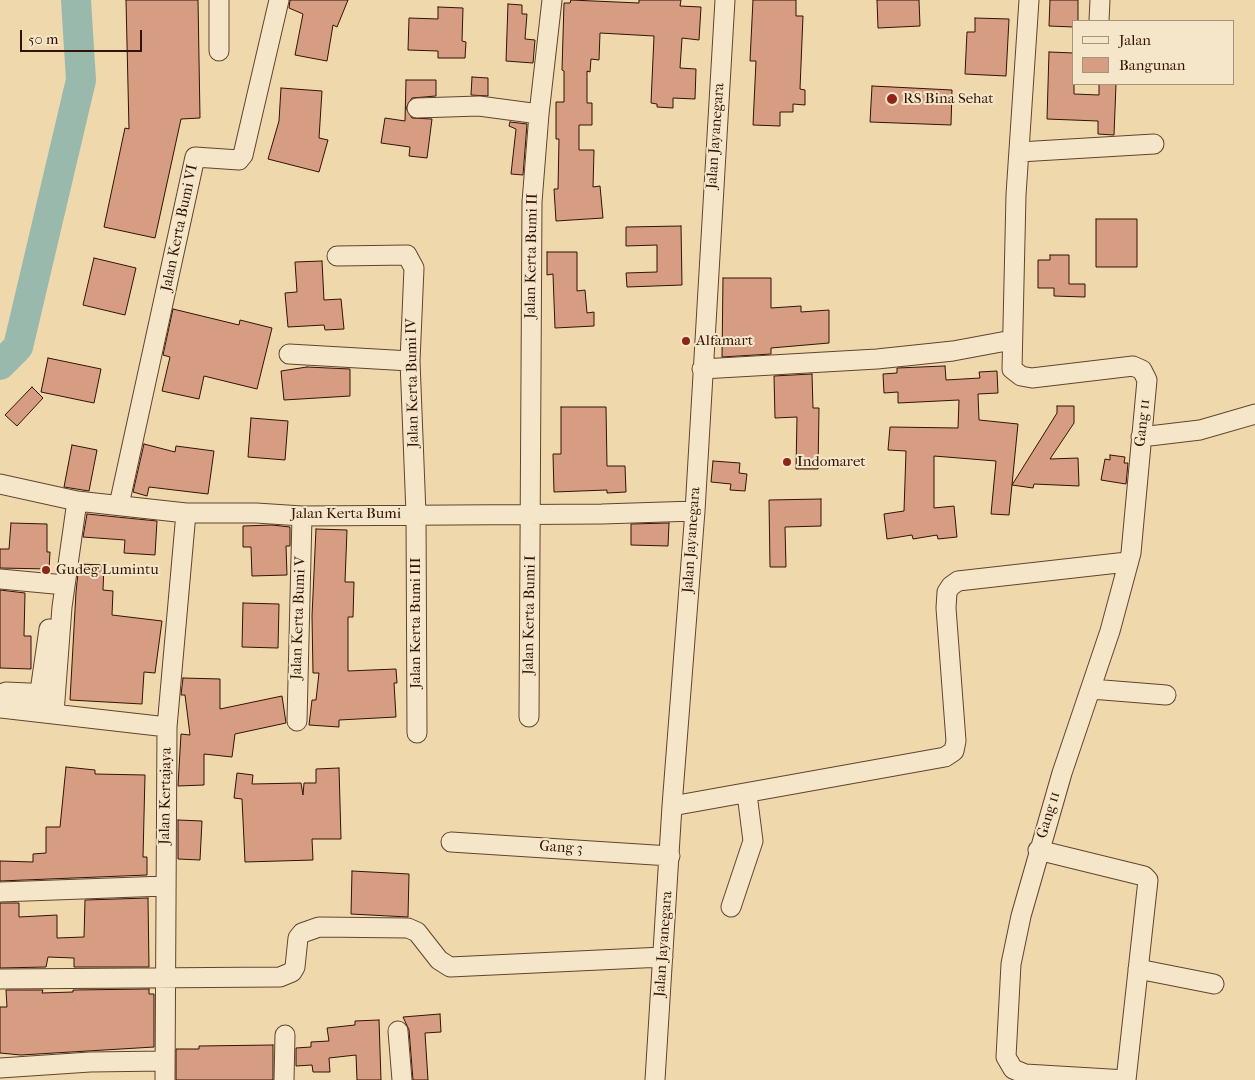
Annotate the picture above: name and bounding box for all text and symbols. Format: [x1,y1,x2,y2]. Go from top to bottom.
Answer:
scale bar [22,20,145,52]
legend [1072,20,1235,85]
text: 50 m [28,30,58,48]
text: Jalan [1119,31,1151,49]
text: Bangunan [1119,56,1186,74]
street label: Jalan Jayanegara [703,82,729,190]
place label: RS Bina Sehat [903,90,994,108]
marker: RS Bina Sehat [885,92,899,106]
street label: Jalan Kerta Bumi VI [158,163,202,293]
street label: Jalan Kerta Bumi II [522,193,542,319]
street label: Jalan Kerta Bumi IV [403,318,423,448]
place label: Alfamart [696,332,753,350]
marker: Alfamart [680,335,692,347]
street label: Gang 11 [1132,398,1154,448]
place label: Indomaret [797,453,866,471]
marker: Indomaret [781,456,793,468]
street label: Jalan Jayanegara [679,486,705,594]
street label: Jalan Kerta Bumi [291,505,401,523]
street label: Jalan Kerta Bumi I [520,555,540,675]
street label: Jalan Kerta Bumi V [288,556,310,680]
street label: Jalan Kerta Bumi III [407,557,425,689]
place label: Gudeg Lumintu [56,561,159,579]
marker: Gudeg Lumintu [40,564,52,576]
street label: Jalan Kertajaya [156,747,176,845]
street label: Gang 11 [1033,789,1065,841]
street label: Gang 3 [539,837,583,859]
street label: Jalan Jayanegara [651,890,677,998]

